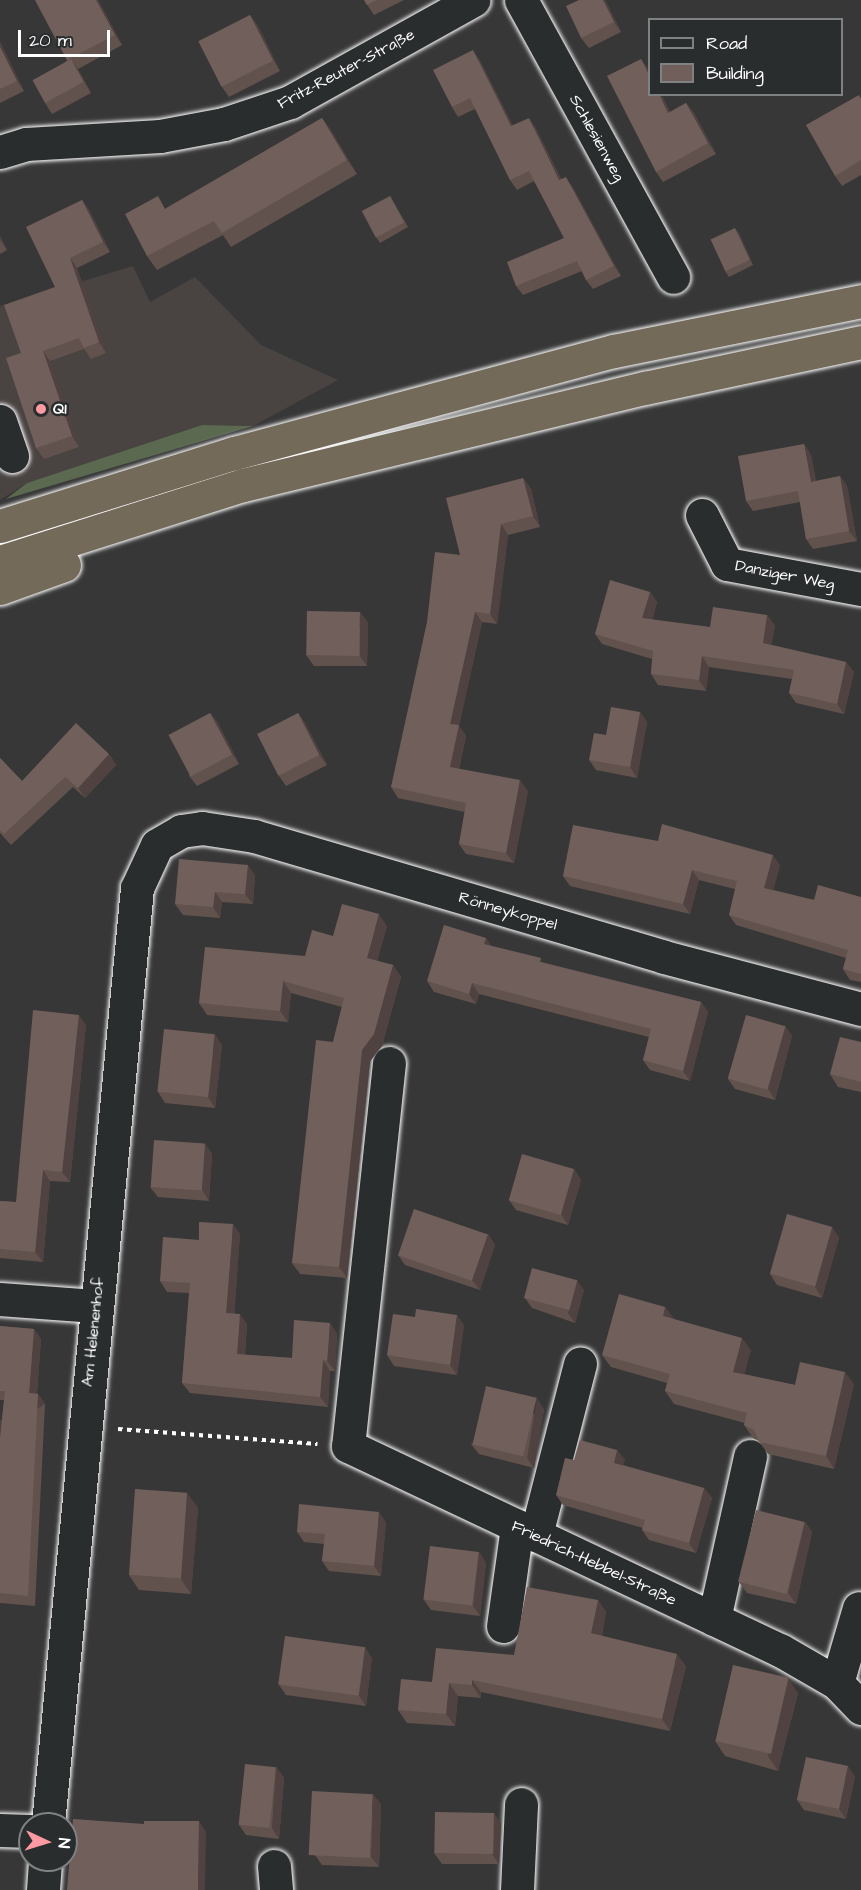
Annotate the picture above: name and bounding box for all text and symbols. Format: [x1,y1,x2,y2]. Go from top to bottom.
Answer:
scale bar [21,18,112,56]
legend [648,18,843,96]
street label: Fritz-Reuter-Straße [274,25,418,113]
text: 20 m [29,28,72,53]
text: Road [706,31,747,56]
text: Building [706,61,764,86]
street label: Schlesienweg [565,91,629,185]
place label: Q1 [53,399,66,419]
marker: Q1 [34,402,48,416]
street label: Danziger Weg [734,556,836,594]
street label: Rönneykoppel [456,888,560,934]
street label: Am Helenenhof [78,1276,108,1388]
street label: Friedrich-Hebbel-Straße [509,1516,679,1610]
north arrow [18,1812,78,1872]
text: N [53,1837,75,1849]

